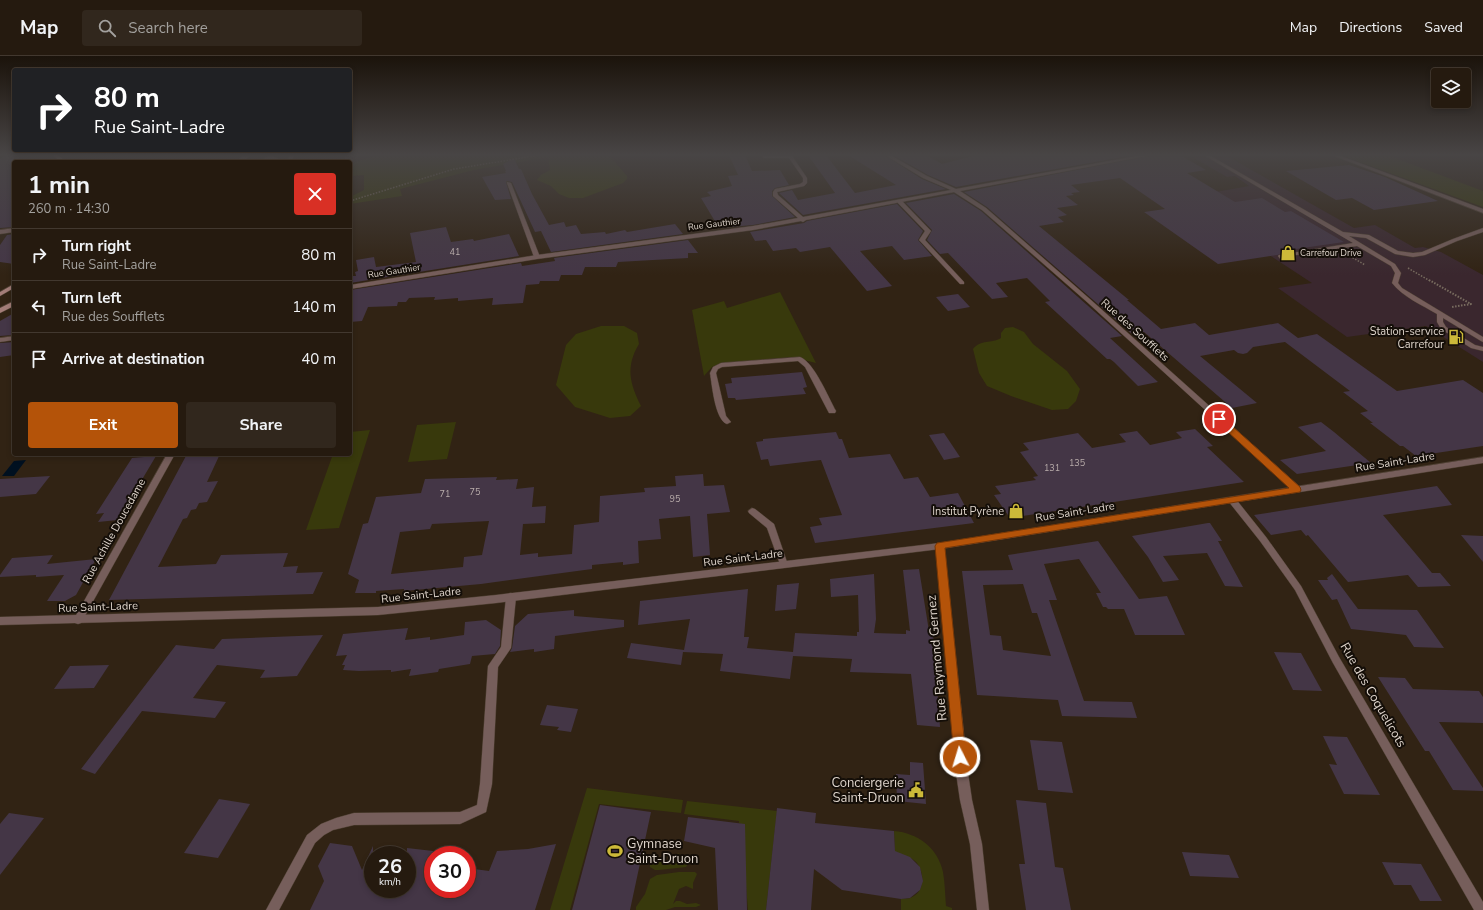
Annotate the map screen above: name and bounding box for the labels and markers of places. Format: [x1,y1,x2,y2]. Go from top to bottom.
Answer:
shop icon: Carrefour Drive [1279,244,1297,262]
place label: Carrefour Drive [1300,247,1362,259]
place label: Station-service Carrefour [1370,324,1444,352]
fuel station icon: Station-service Carrefour [1447,328,1465,346]
pin [1202,402,1236,436]
shop icon: Institut Pyrène [1007,502,1025,520]
place label: Institut Pyrène [932,504,1004,519]
place label: Conciergerie Saint-Druon [831,774,904,807]
public building icon: Conciergerie Saint-Druon [907,781,925,799]
place label: Gymnase Saint-Druon [627,835,698,868]
sports icon: Gymnase Saint-Druon [606,842,624,860]

